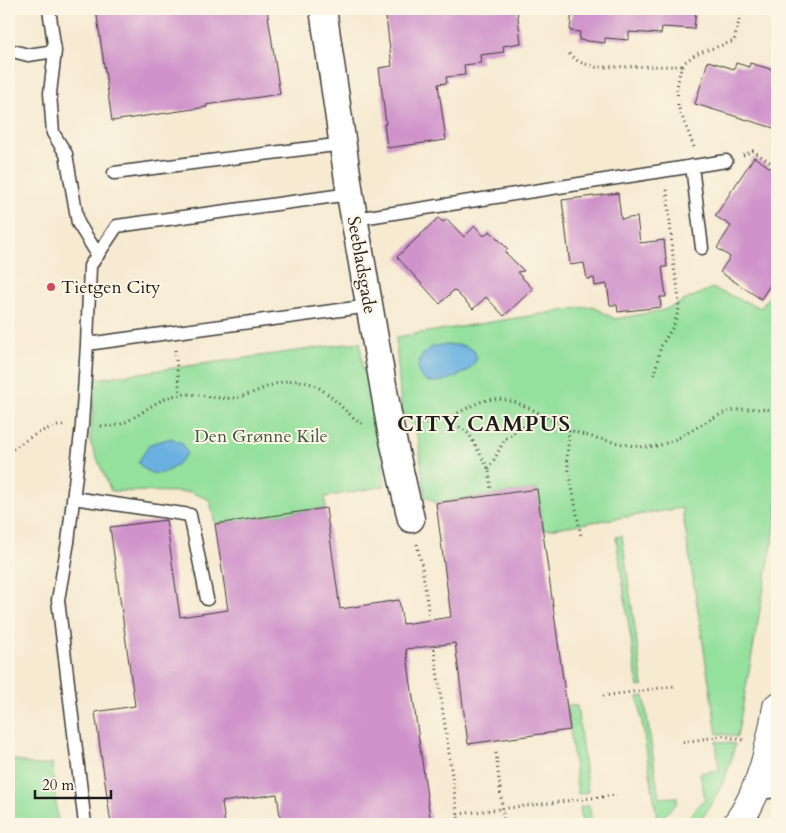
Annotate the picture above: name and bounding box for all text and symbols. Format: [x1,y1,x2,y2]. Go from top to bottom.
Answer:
street label: Seebladsgade [341,214,382,316]
place label: Tietgen City [61,275,161,300]
marker: Tietgen City [45,281,57,293]
district label: CITY CAMPUS [397,409,571,439]
park label: Den Grønne Kile [194,424,328,449]
scale bar [35,768,111,800]
text: 20 m [42,775,74,795]

